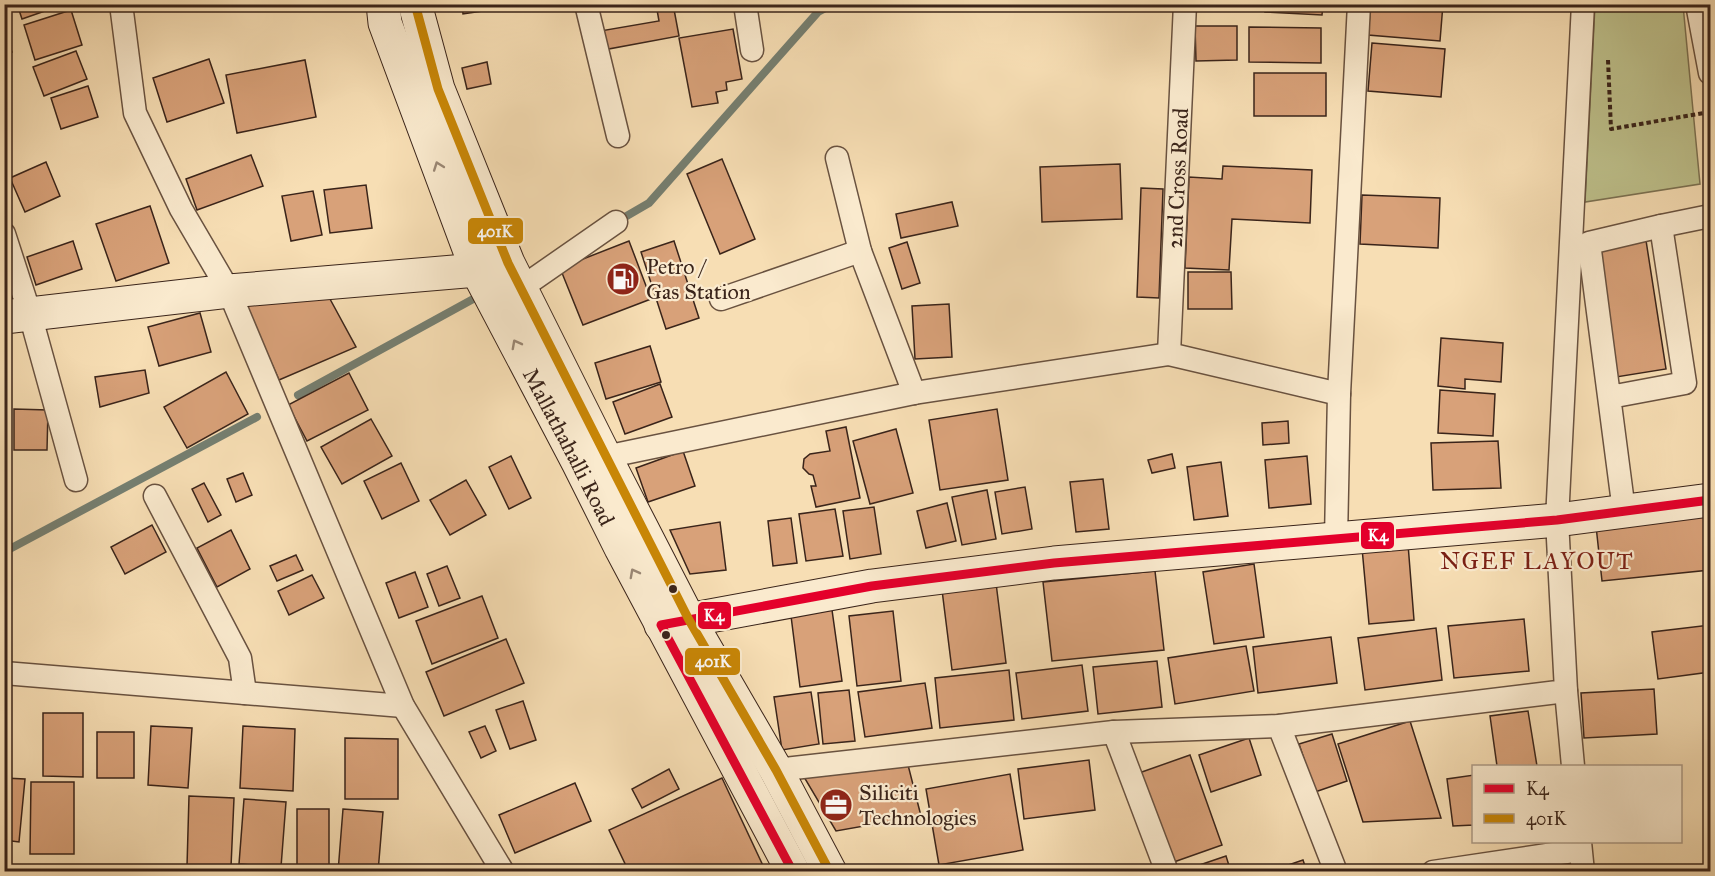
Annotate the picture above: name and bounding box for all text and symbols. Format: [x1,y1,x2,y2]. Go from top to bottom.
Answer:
street label: 2nd Cross Road [1160,107,1194,249]
one-way arrow [432,161,445,172]
line badge: 401K [467,217,524,245]
text: 401K [477,222,514,242]
place label: Petro / Gas Station [646,253,751,305]
fuel station icon: Petro / Gas Station [605,261,641,297]
one-way arrow [512,340,523,350]
street label: Mallathahalli Road [517,363,621,530]
line badge: K4 [1360,521,1395,550]
text: K4 [1368,526,1389,546]
district label: NGEF LAYOUT [1440,546,1634,576]
one-way arrow [630,569,641,580]
unlabelled marker [667,583,679,595]
line badge: K4 [697,601,732,630]
text: K4 [704,606,725,626]
unlabelled marker [660,629,672,641]
line badge: 401K [684,647,741,676]
text: 401K [695,652,732,672]
legend [1472,765,1682,843]
text: K4 [1526,778,1550,800]
place label: Siliciti Technologies [859,779,977,831]
office icon: Siliciti Technologies [818,787,854,823]
text: 401K [1526,808,1567,830]

